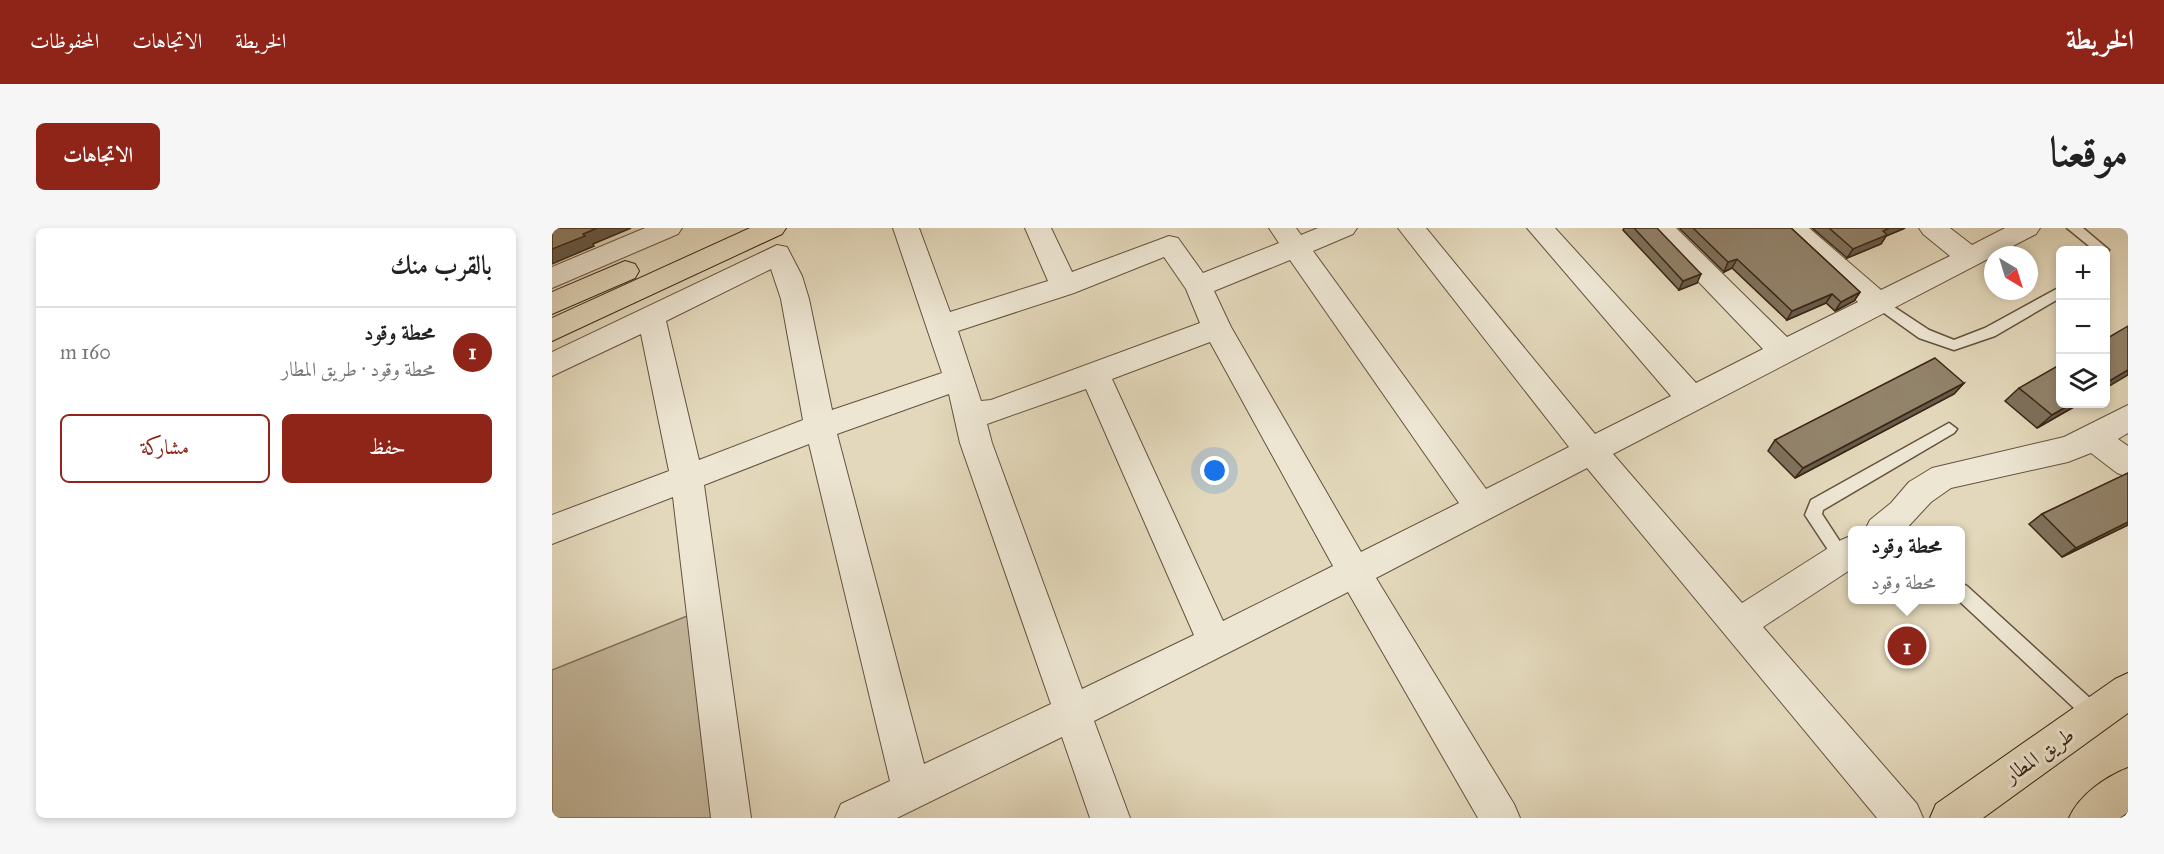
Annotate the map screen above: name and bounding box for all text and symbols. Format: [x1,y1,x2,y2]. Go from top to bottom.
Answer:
text: الخريطة [2066,22,2134,57]
text: المحفوظات [30,28,99,54]
text: الاتجاهات [132,28,202,54]
text: الخريطة [235,28,286,54]
button: الاتجاهات [36,123,160,190]
text: موقعنا [2050,126,2128,178]
north arrow [1984,246,2038,300]
map controls [2056,246,2110,408]
button: + [2056,246,2110,300]
text: بالقرب منك [390,249,492,281]
button: − [2056,300,2110,354]
text: محطة وقود [364,319,435,346]
text: 160 m [60,340,111,364]
text: 1 [469,340,476,364]
button: layers [2056,354,2110,408]
text: محطة وقود · طريق المطار [281,357,435,381]
button: مشاركة [60,414,270,483]
button: حفظ [282,414,492,483]
your location [1200,456,1229,485]
popup [1848,526,1965,604]
text: محطة وقود [1871,532,1942,559]
text: محطة وقود [1871,570,1936,594]
pin: 1 [1888,624,1926,668]
street label: طريق المطار [1997,721,2079,790]

